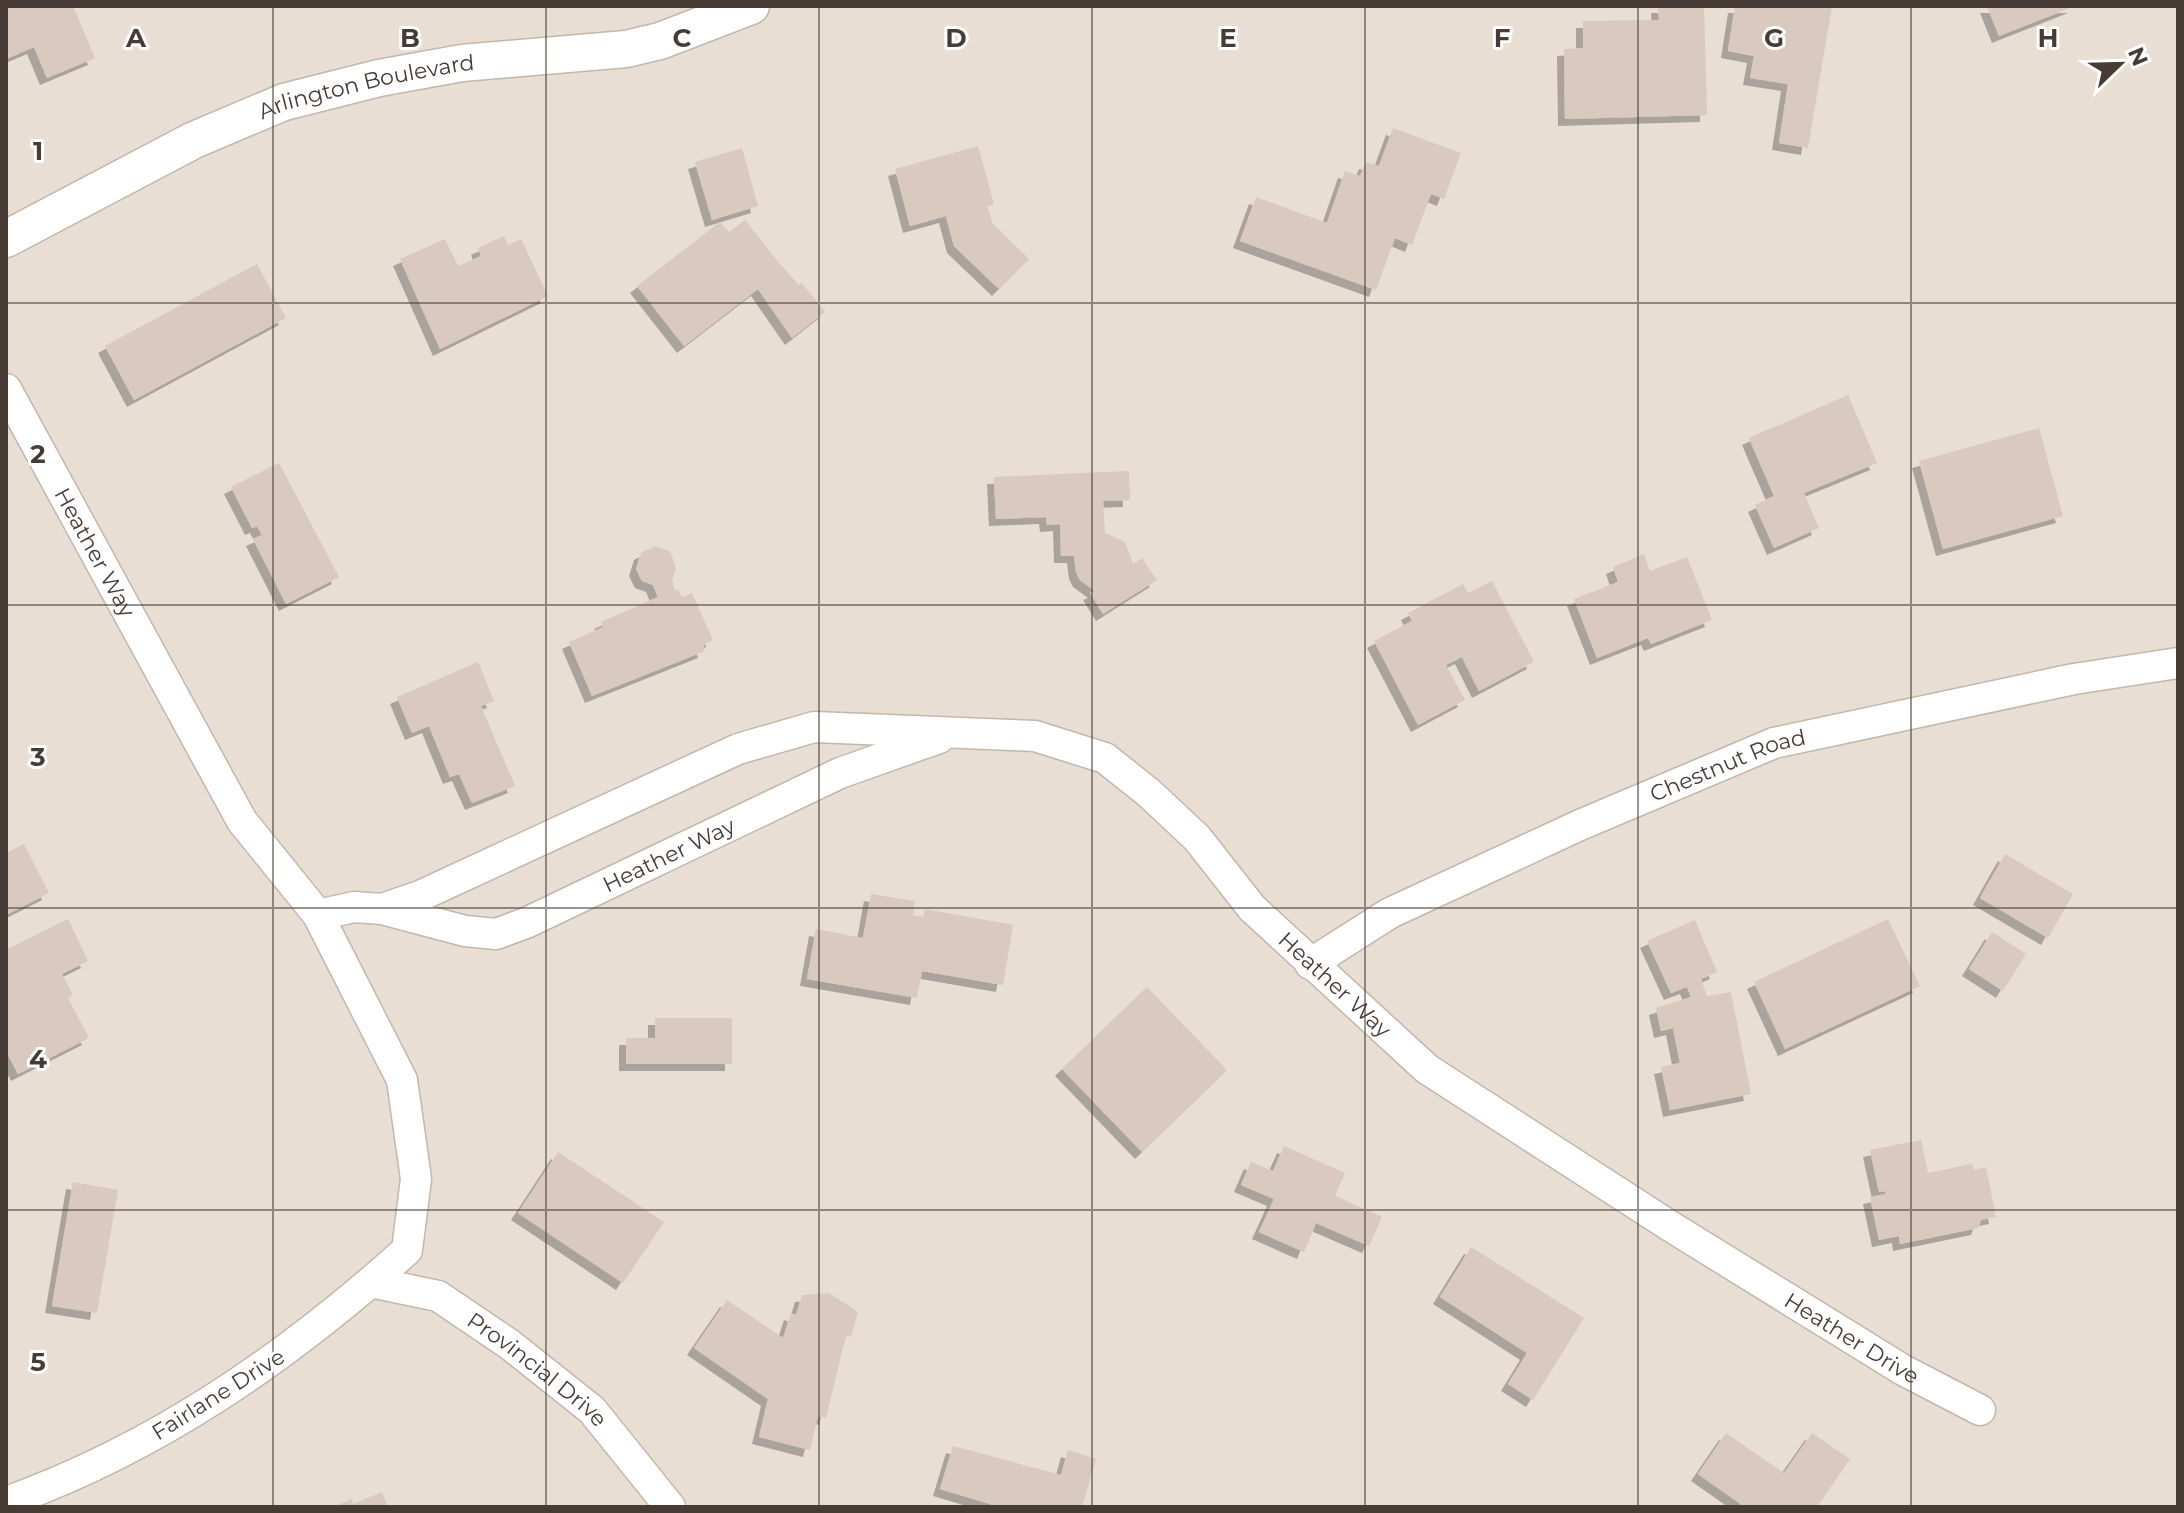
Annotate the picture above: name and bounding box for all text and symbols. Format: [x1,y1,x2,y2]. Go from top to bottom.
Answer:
text: A [125,22,147,54]
text: B [400,22,420,54]
text: C [673,22,692,54]
text: D [945,22,967,54]
text: E [1219,22,1237,54]
text: F [1494,22,1510,54]
text: G [1764,22,1784,54]
text: H [2037,22,2059,54]
north arrow [2080,24,2160,104]
text: N [2122,43,2154,70]
street label: Arlington Boulevard [254,49,475,125]
text: 1 [33,135,43,167]
text: 2 [30,438,46,470]
street label: Heather Way [49,483,141,622]
street label: Chestnut Road [1646,724,1808,808]
text: 3 [29,741,46,773]
street label: Heather Way [598,812,739,898]
street label: Heather Way [1273,926,1397,1043]
text: 4 [29,1043,47,1075]
street label: Heather Drive [1779,1287,1924,1390]
street label: Provincial Drive [462,1307,613,1432]
street label: Fairlane Drive [147,1343,290,1446]
text: 5 [30,1346,46,1378]

